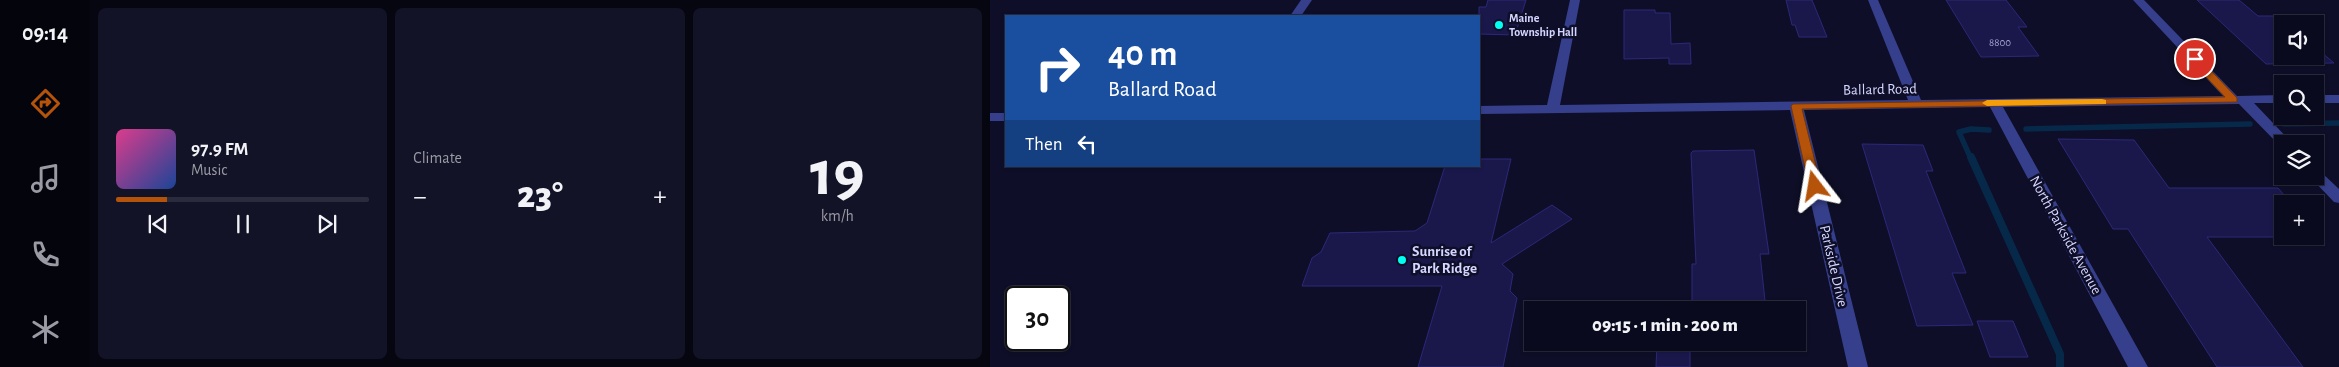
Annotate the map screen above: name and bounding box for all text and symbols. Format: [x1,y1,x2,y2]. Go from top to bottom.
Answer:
place label: Maine Township Hall [1509,12,1577,38]
map controls [2274,15,2324,245]
button: sound [2274,15,2324,65]
marker: Maine Township Hall [1493,19,1505,31]
text: 09:14 [22,22,68,44]
icon: right [1025,35,1090,100]
text: 40 m [1108,37,1177,72]
house number: 8800 [1989,37,2011,48]
pin [2174,38,2216,80]
icon: arrive [2181,45,2209,73]
button: search [2274,75,2324,125]
text: Ballard Road [1108,78,1217,100]
street label: Ballard Road [1843,81,1917,98]
icon: directions [28,86,63,121]
icon: left [1073,130,1101,158]
text: Then [1025,135,1063,154]
button: layers [2274,135,2324,185]
text: 97.9 FM [191,140,248,159]
text: 19 [810,142,865,207]
text: Climate [413,150,462,166]
position arrow [1788,159,1840,211]
icon: music [28,161,63,196]
text: Music [191,162,227,178]
street label: North Parkside Avenue [2027,173,2104,297]
text: 23° [517,177,563,215]
text: − [413,183,427,211]
text: + [653,183,667,211]
button: + [2274,195,2324,245]
text: km/h [821,208,854,224]
icon: previous [144,210,172,238]
icon: pause [229,210,257,238]
icon: next [313,210,341,238]
street label: Parkside Drive [1817,224,1850,309]
icon: phone [28,237,63,272]
place label: Sunrise of Park Ridge [1412,244,1477,276]
marker: Sunrise of Park Ridge [1396,254,1408,266]
speed limit sign: 30 [1005,286,1070,351]
icon: climate [28,312,63,347]
text: 09:15 · 1 min · 200 m [1592,316,1738,335]

